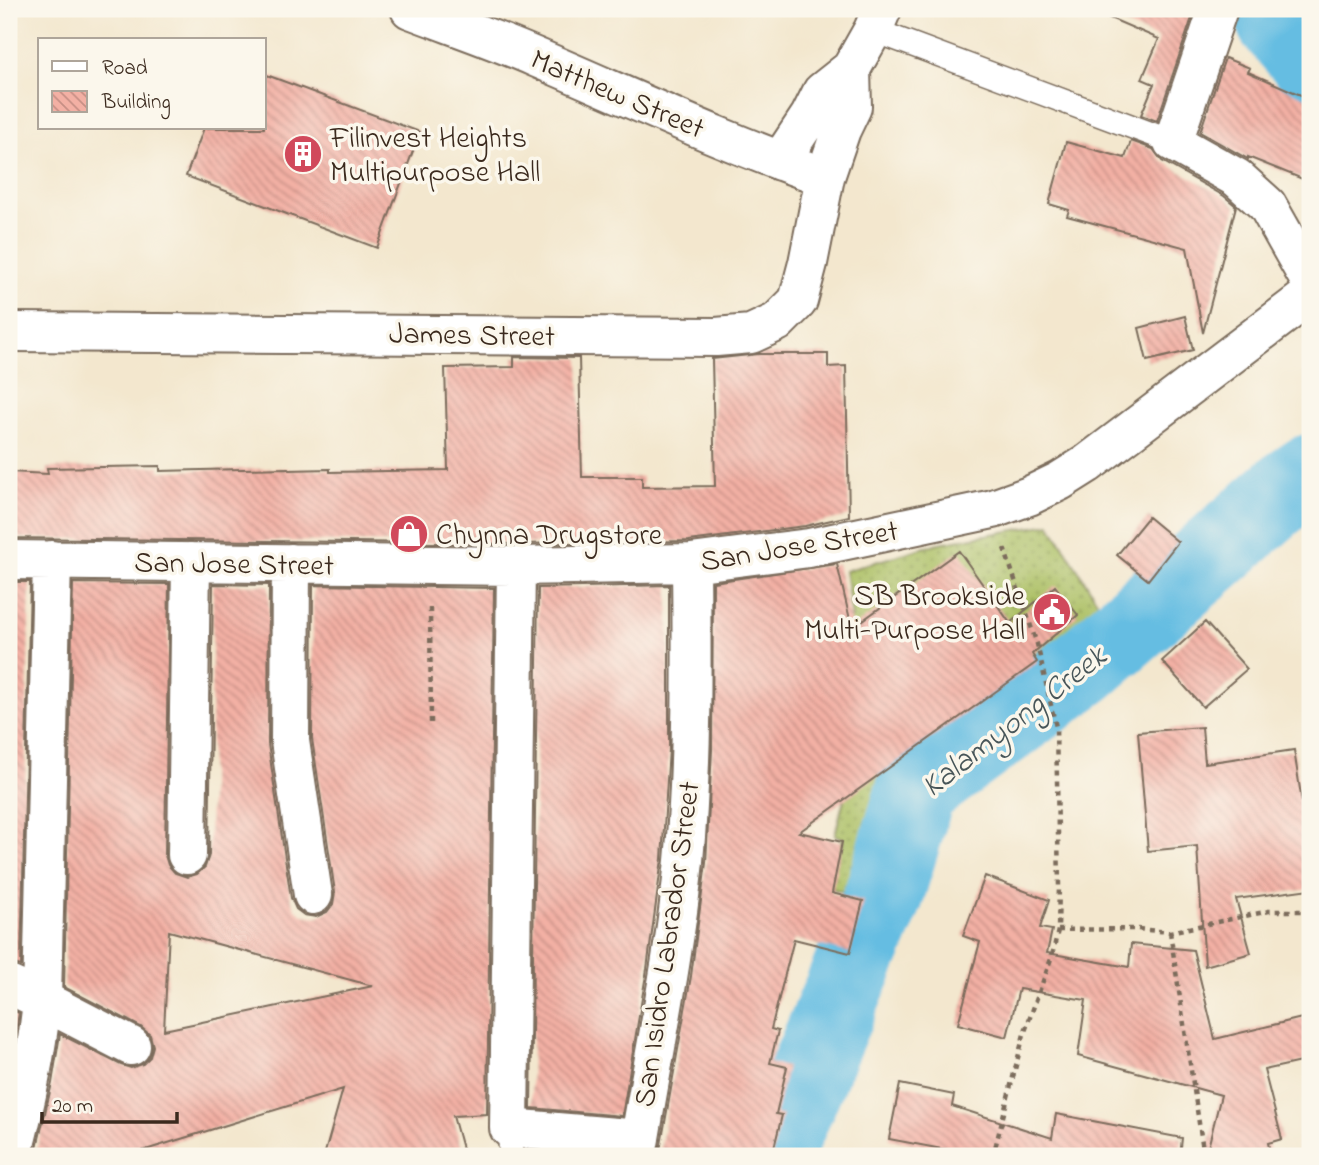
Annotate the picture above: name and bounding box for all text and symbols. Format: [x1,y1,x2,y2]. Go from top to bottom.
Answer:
legend [38,38,266,130]
street label: Matthew Street [523,39,711,152]
text: Road [102,54,148,84]
text: Building [101,88,171,120]
place label: Filinvest Heights Multipurpose Hall [329,118,540,196]
building icon: Filinvest Heights Multipurpose Hall [282,133,324,175]
street label: James Street [389,314,555,360]
street label: San Jose Street [697,511,902,585]
shop icon: Chynna Drugstore [388,513,430,555]
place label: Chynna Drugstore [436,515,663,559]
street label: San Jose Street [134,542,334,590]
place label: SB Brookside Multi-Purpose Hall [804,576,1026,654]
public building icon: SB Brookside Multi-Purpose Hall [1031,591,1073,633]
water label: Kalamyong Creek [912,634,1119,810]
street label: San Isidro Labrador Street [624,779,714,1110]
scale bar [42,1081,177,1125]
text: 20 m [52,1092,93,1122]

